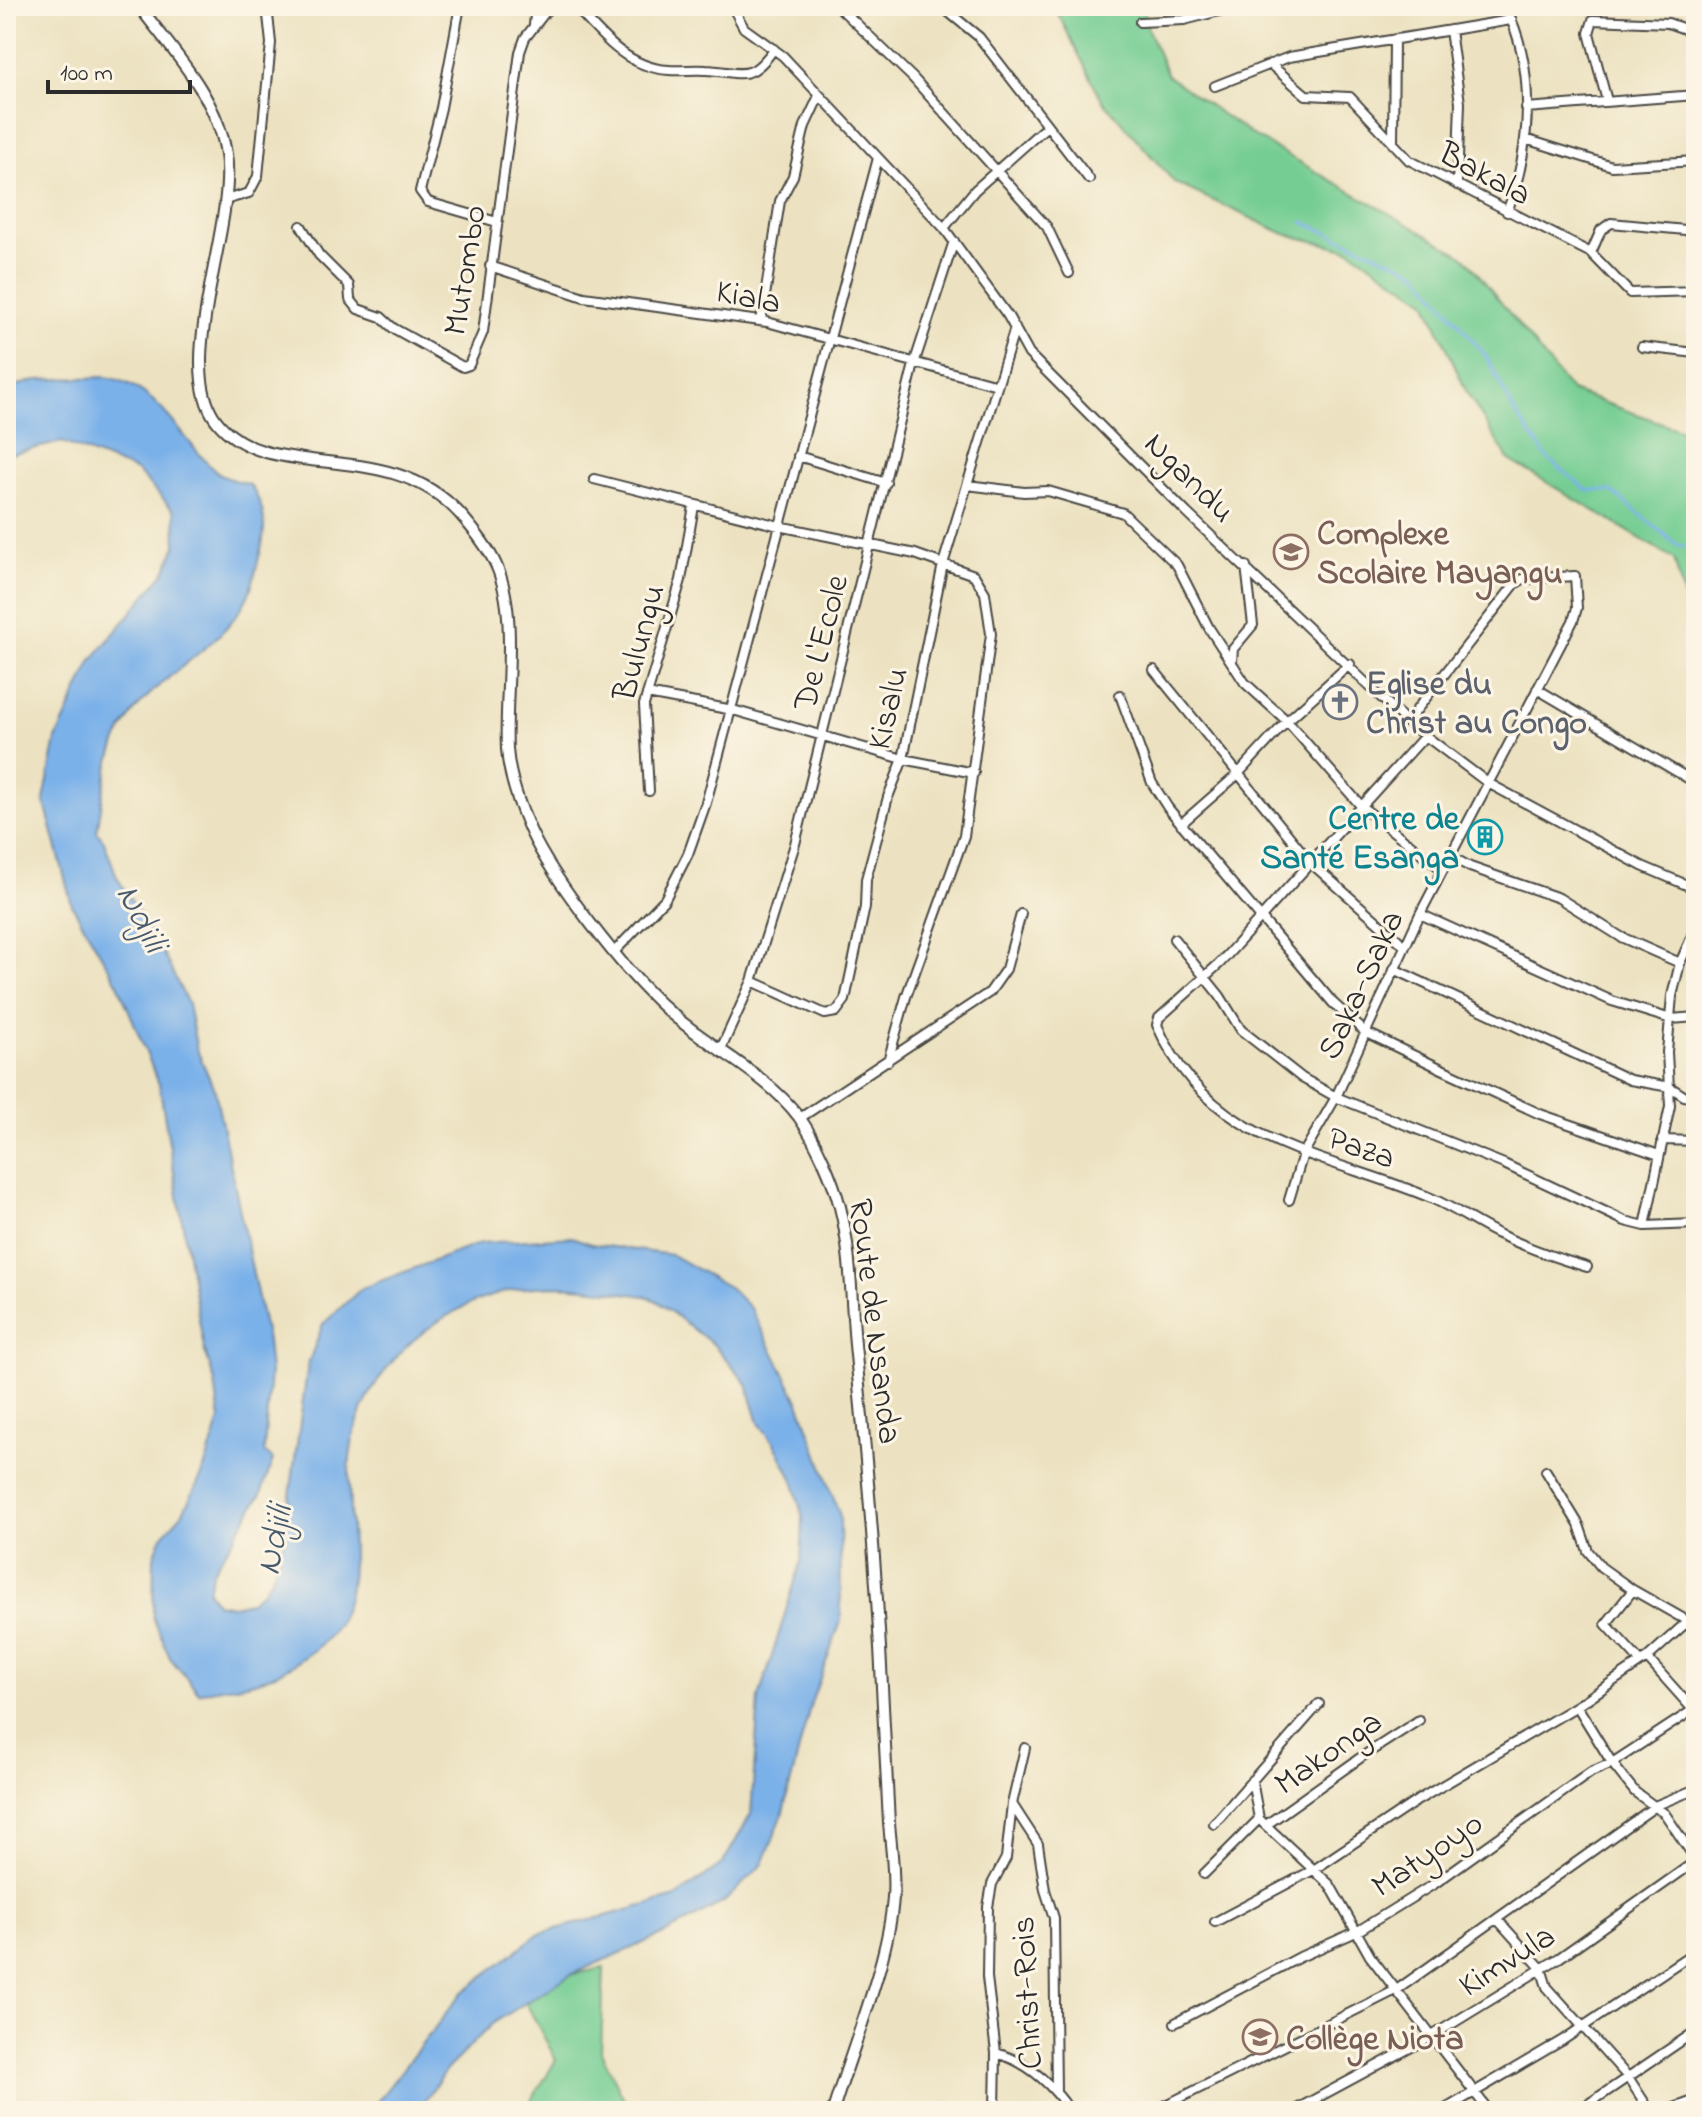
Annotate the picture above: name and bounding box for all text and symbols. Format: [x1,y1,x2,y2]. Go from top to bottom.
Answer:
scale bar [48,44,190,94]
text: 100 m [60,57,113,92]
street label: Bakala [1428,130,1539,221]
street label: Mutombo [432,202,502,339]
street label: Kiala [712,268,785,330]
street label: Ngandu [1131,422,1245,536]
place label: Complexe Scolaire Mayangu [1317,511,1563,601]
school or university icon: Complexe Scolaire Mayangu [1272,533,1310,571]
street label: De L'Ecole [782,569,864,717]
street label: Bulungu [601,579,680,708]
place label: Eglise du Christ au Congo [1366,661,1587,751]
street label: Kisalu [856,663,924,755]
church icon: Eglise du Christ au Congo [1321,683,1359,721]
place label: Centre de Santé Esanga [1260,796,1460,886]
building icon: Centre de Santé Esanga [1466,818,1504,856]
water label: Ndjili [100,875,181,966]
street label: Saka-Saka [1306,903,1419,1069]
street label: Paza [1320,1115,1401,1185]
street label: Route de Nsanda [833,1196,913,1447]
water label: Ndjili [244,1497,310,1580]
street label: Makonga [1265,1699,1394,1810]
street label: Matyoyo [1362,1800,1494,1912]
street label: Kimvula [1450,1913,1566,2012]
street label: Christ-Rois [1000,1915,1058,2070]
place label: Collège Niota [1286,2016,1464,2067]
school or university icon: Collège Niota [1241,2018,1279,2056]

